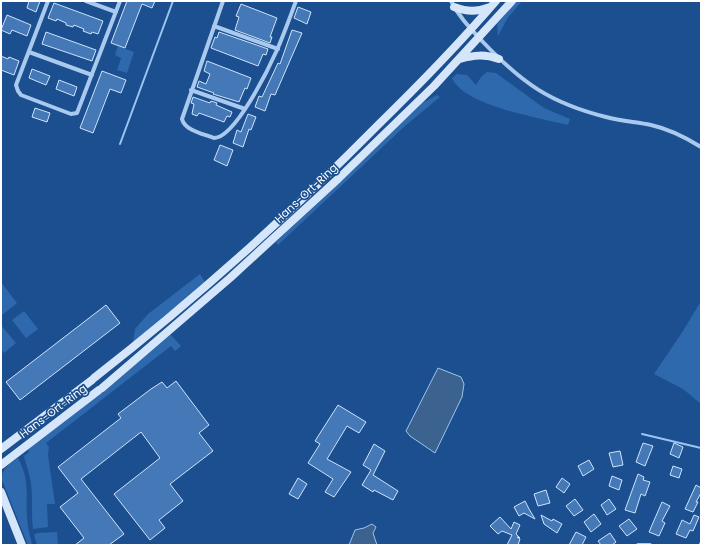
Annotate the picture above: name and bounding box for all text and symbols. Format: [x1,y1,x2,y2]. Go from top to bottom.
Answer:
street label: Hans-Ort-Ring [271,160,341,226]
street label: Hans-Ort-Ring [16,380,90,442]

